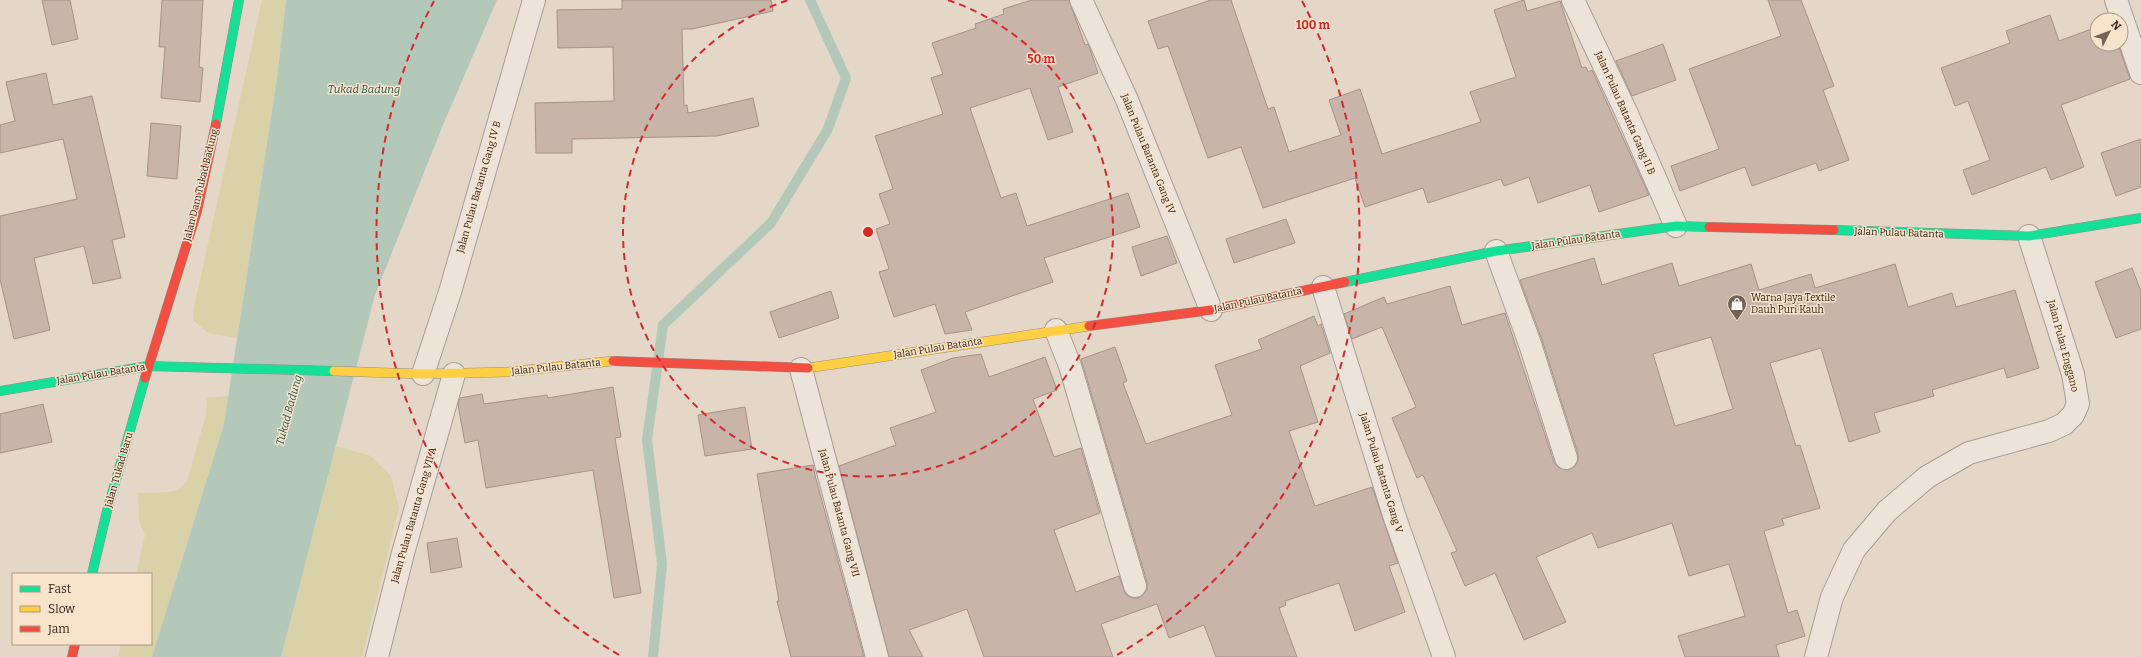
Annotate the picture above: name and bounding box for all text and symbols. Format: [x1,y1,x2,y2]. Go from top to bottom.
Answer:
north arrow [2089,12,2129,52]
text: 100 m [1296,18,1331,32]
text: N [2108,18,2124,34]
street label: Jalan Pulau Batanta Gang II B [1592,49,1658,177]
text: 50 m [1027,52,1055,66]
water label: Tukad Badung [328,83,400,96]
street label: Jalan Pulau Batanta Gang IV [1118,91,1178,216]
street label: Jalan Pulau Batanta Gang IV B [454,120,504,255]
street label: Jalan Dam Tukad Badung [181,127,221,243]
centre of rings [861,225,875,239]
street label: Jalan Pulau Batanta [1853,225,1944,241]
street label: Jalan Pulau Batanta [1530,228,1622,252]
street label: Jalan Pulau Batanta [1212,285,1304,315]
place label: Warna Jaya Textile Dauh Puri Kauh [1751,292,1836,316]
shop icon: Warna Jaya Textile Dauh Puri Kauh [1726,293,1748,321]
street label: Jalan Pulau Enggano [2045,298,2081,394]
street label: Jalan Pulau Batanta [892,335,984,361]
street label: Jalan Pulau Batanta [510,356,602,378]
street label: Jalan Pulau Batanta [55,361,147,387]
water label: Tukad Badung [273,373,305,447]
street label: Jalan Pulau Batanta Gang V [1357,410,1405,535]
street label: Jalan Tukad Baru [102,431,136,510]
street label: Jalan Pulau Batanta Gang VII A [389,445,439,585]
street label: Jalan Pulau Batanta Gang VII [816,447,862,579]
legend [12,573,152,645]
text: Fast [48,582,72,596]
text: Slow [48,602,75,616]
text: Jam [47,622,70,636]

